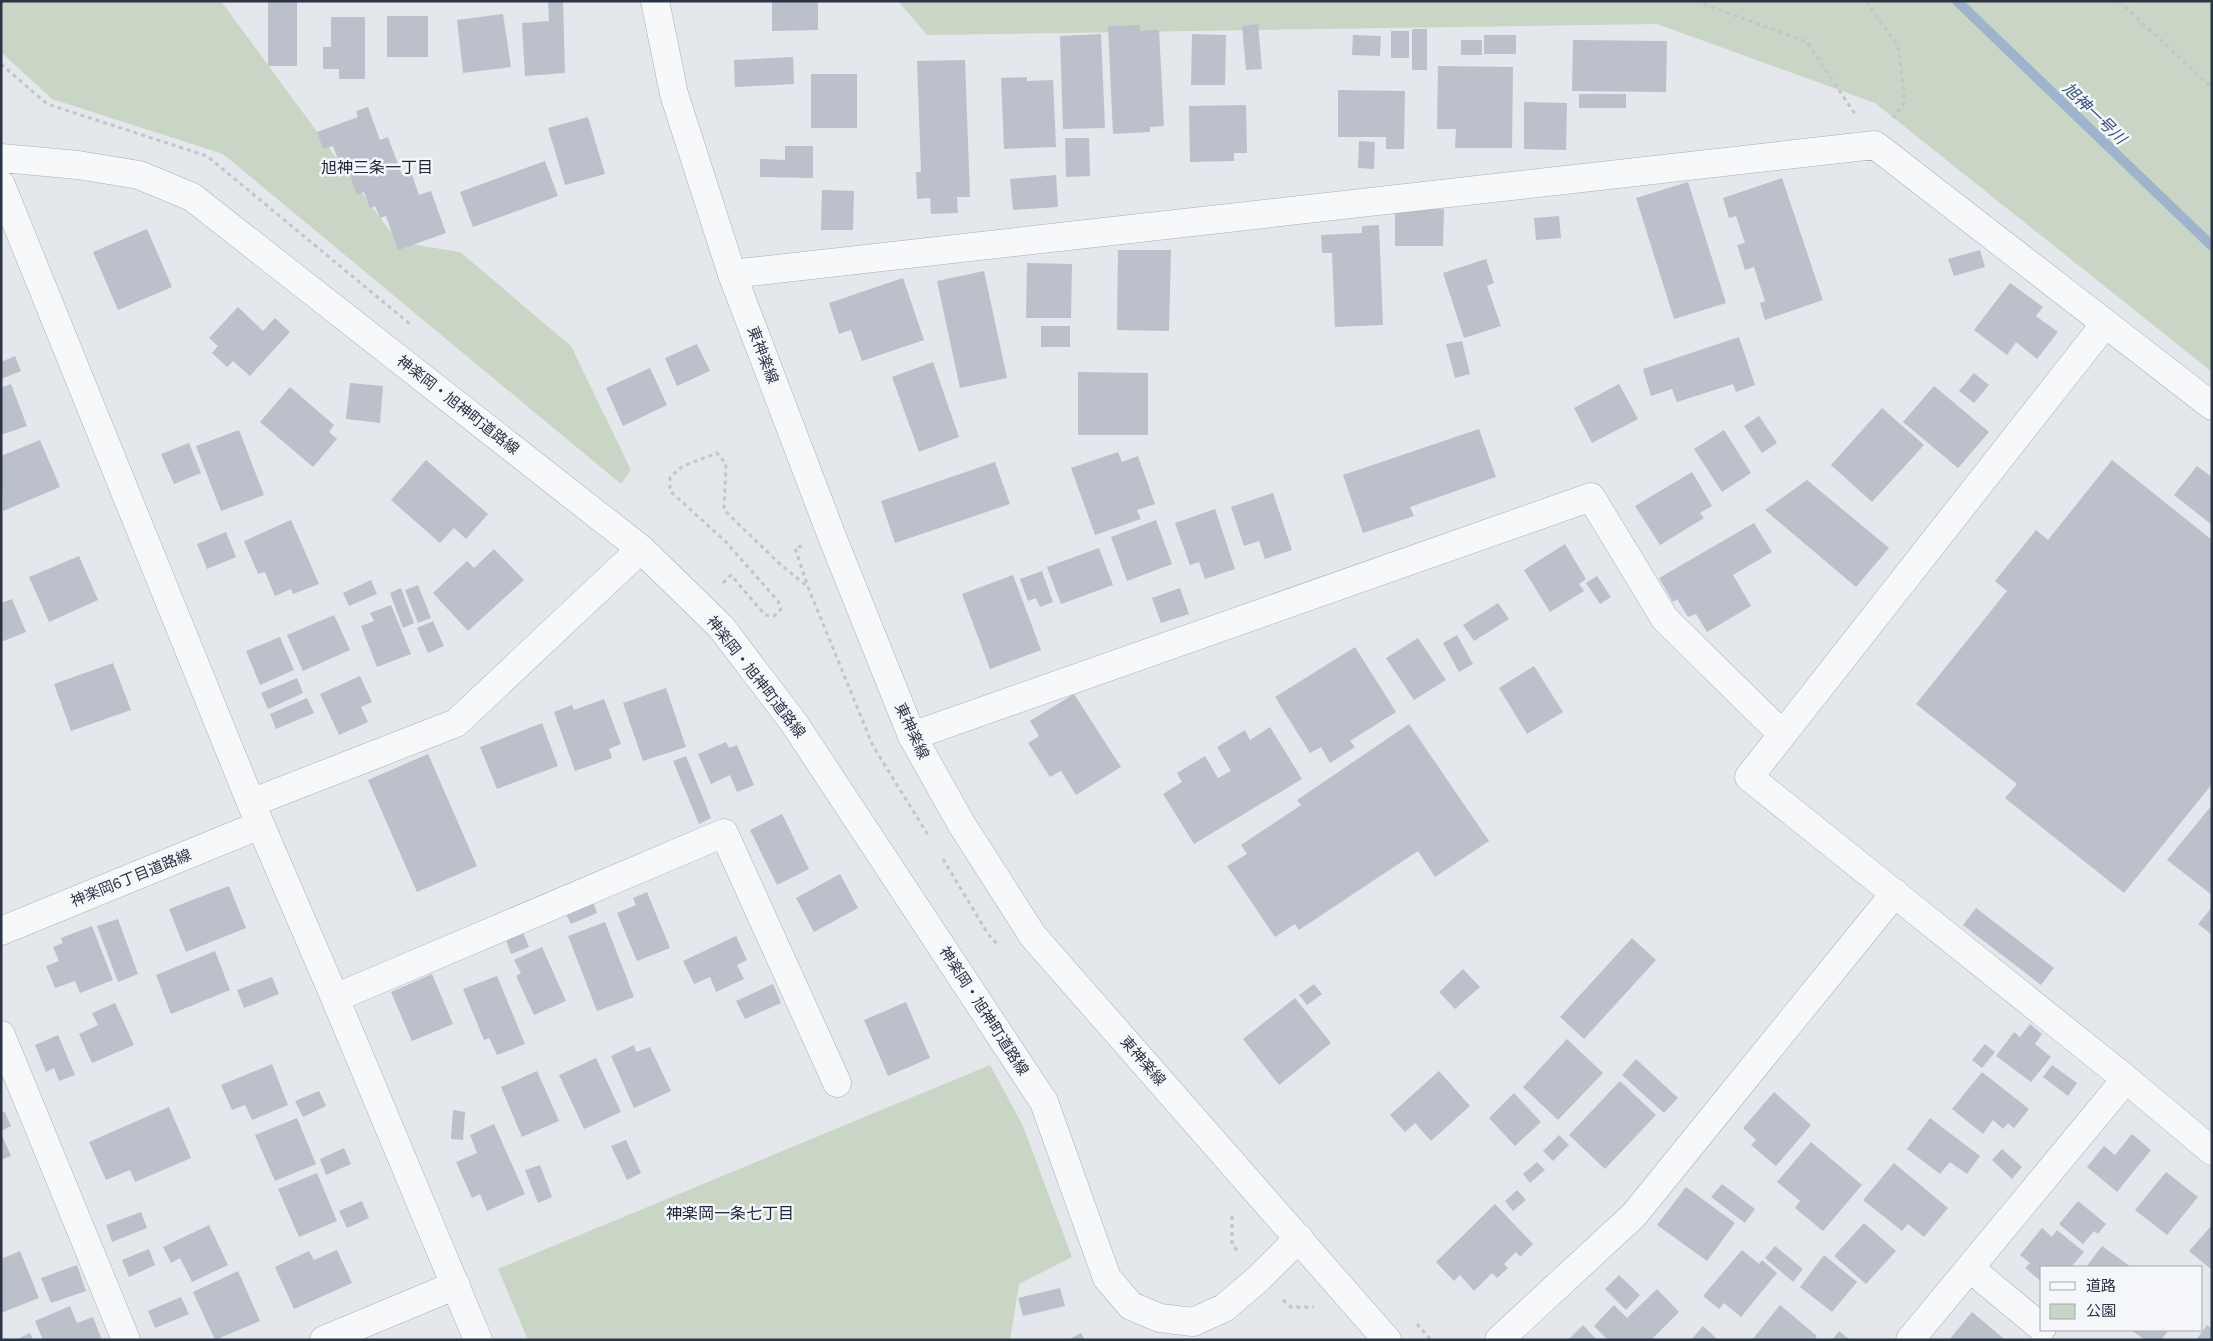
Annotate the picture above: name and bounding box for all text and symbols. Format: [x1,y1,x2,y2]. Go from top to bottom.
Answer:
water label: 旭神一号川 [2060,79,2131,149]
district label: 旭神三条一丁目 [321,159,433,176]
street label: 東神楽線 [745,324,782,386]
street label: 神楽岡・旭神町道路線 [394,352,523,457]
street label: 神楽岡・旭神町道路線 [704,612,809,741]
street label: 東神楽線 [892,700,933,762]
street label: 神楽岡6丁目道路線 [68,846,193,909]
street label: 神楽岡・旭神町道路線 [936,943,1032,1078]
street label: 東神楽線 [1117,1032,1169,1089]
district label: 神楽岡一条七丁目 [666,1205,794,1222]
legend [2040,1266,2203,1331]
text: 道路 [2086,1277,2116,1294]
text: 公園 [2086,1302,2116,1319]

